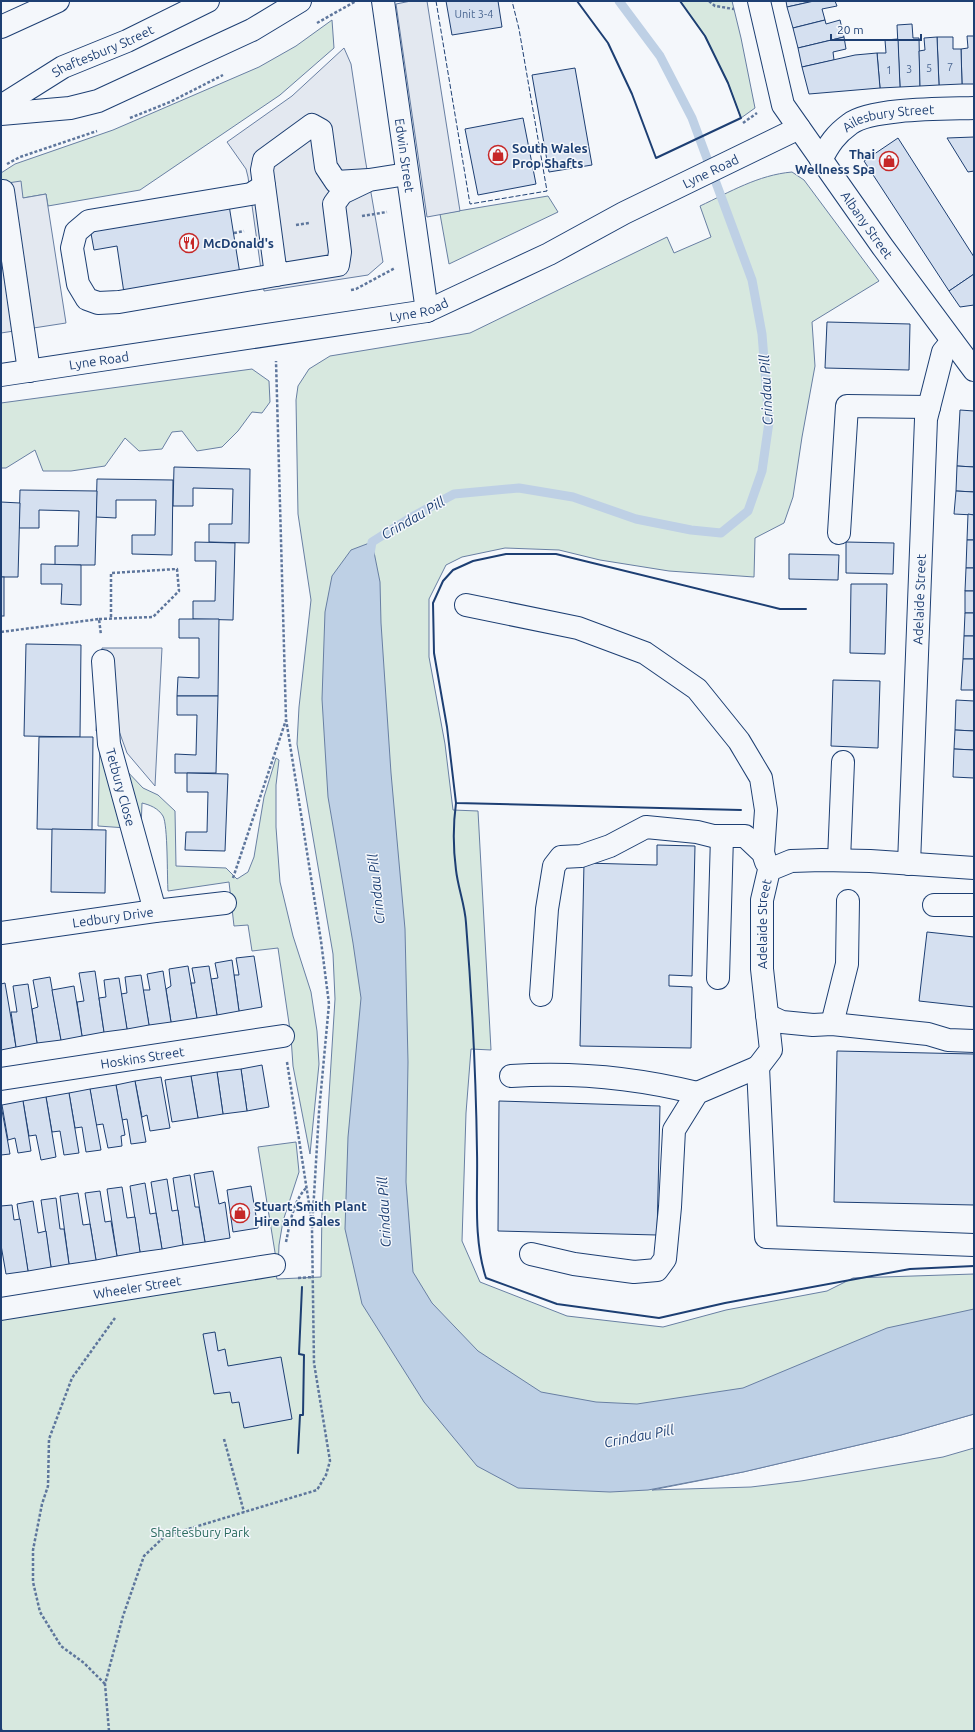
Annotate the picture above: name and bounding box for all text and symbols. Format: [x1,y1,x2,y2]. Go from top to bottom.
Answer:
house number: Unit 3-4 [455,8,493,20]
scale bar [831,16,921,42]
street label: Shaftesbury Street [49,22,156,79]
text: 20 m [837,23,864,36]
house number: 7 [947,61,953,73]
house number: 5 [926,62,932,74]
house number: 3 [906,63,912,75]
house number: 1 [886,64,892,76]
street label: Ailesbury Street [840,102,934,134]
street label: Edwin Street [393,117,417,193]
place label: South Wales Prop Shafts [512,141,588,170]
shop icon: South Wales Prop Shafts [487,144,509,166]
place label: Thai Wellness Spa [795,147,875,176]
shop icon: Thai Wellness Spa [878,150,900,172]
street label: Lyne Road [680,152,741,190]
street label: Albany Street [839,188,896,261]
restaurant icon: McDonald's [178,232,200,254]
place label: McDonald's [203,236,274,250]
street label: Lyne Road [388,295,450,324]
street label: Lyne Road [68,349,130,372]
water label: Crindau Pill [756,354,776,426]
water label: Crindau Pill [378,493,448,543]
street label: Adelaide Street [910,554,928,645]
street label: Tetbury Close [103,747,138,828]
water label: Crindau Pill [364,853,388,925]
street label: Adelaide Street [755,878,774,969]
street label: Ledbury Drive [71,904,154,930]
street label: Hoskins Street [100,1044,185,1071]
water label: Crindau Pill [374,1176,394,1248]
place label: Stuart Smith Plant Hire and Sales [254,1199,367,1228]
shop icon: Stuart Smith Plant Hire and Sales [229,1202,251,1224]
street label: Wheeler Street [92,1273,182,1301]
water label: Crindau Pill [603,1421,675,1451]
park label: Shaftesbury Park [150,1525,250,1539]

